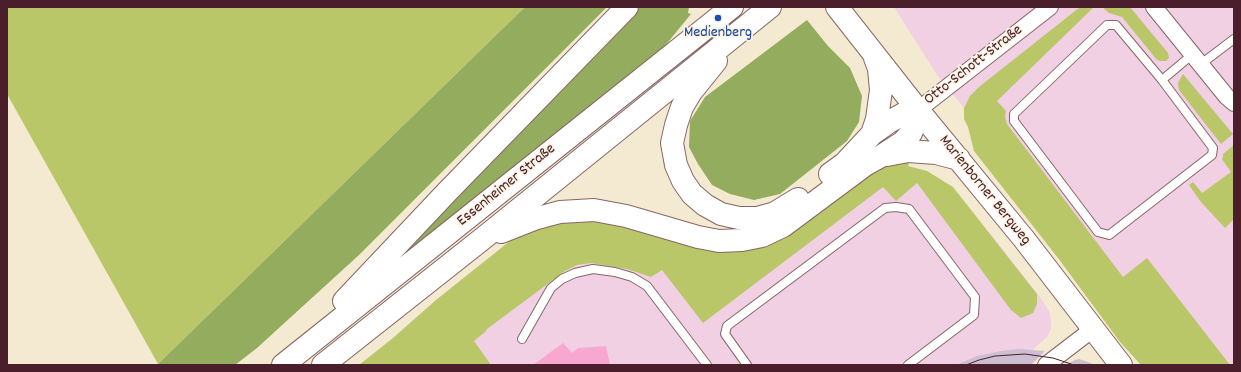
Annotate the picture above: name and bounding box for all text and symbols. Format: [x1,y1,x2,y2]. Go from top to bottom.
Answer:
marker: Medienberg [713,13,723,23]
street label: Otto-Schott-Straße [921,22,1027,110]
place label: Medienberg [684,24,752,44]
street label: Marienborner Bergweg [934,132,1034,250]
street label: Essenheimer Straße [454,140,560,232]

